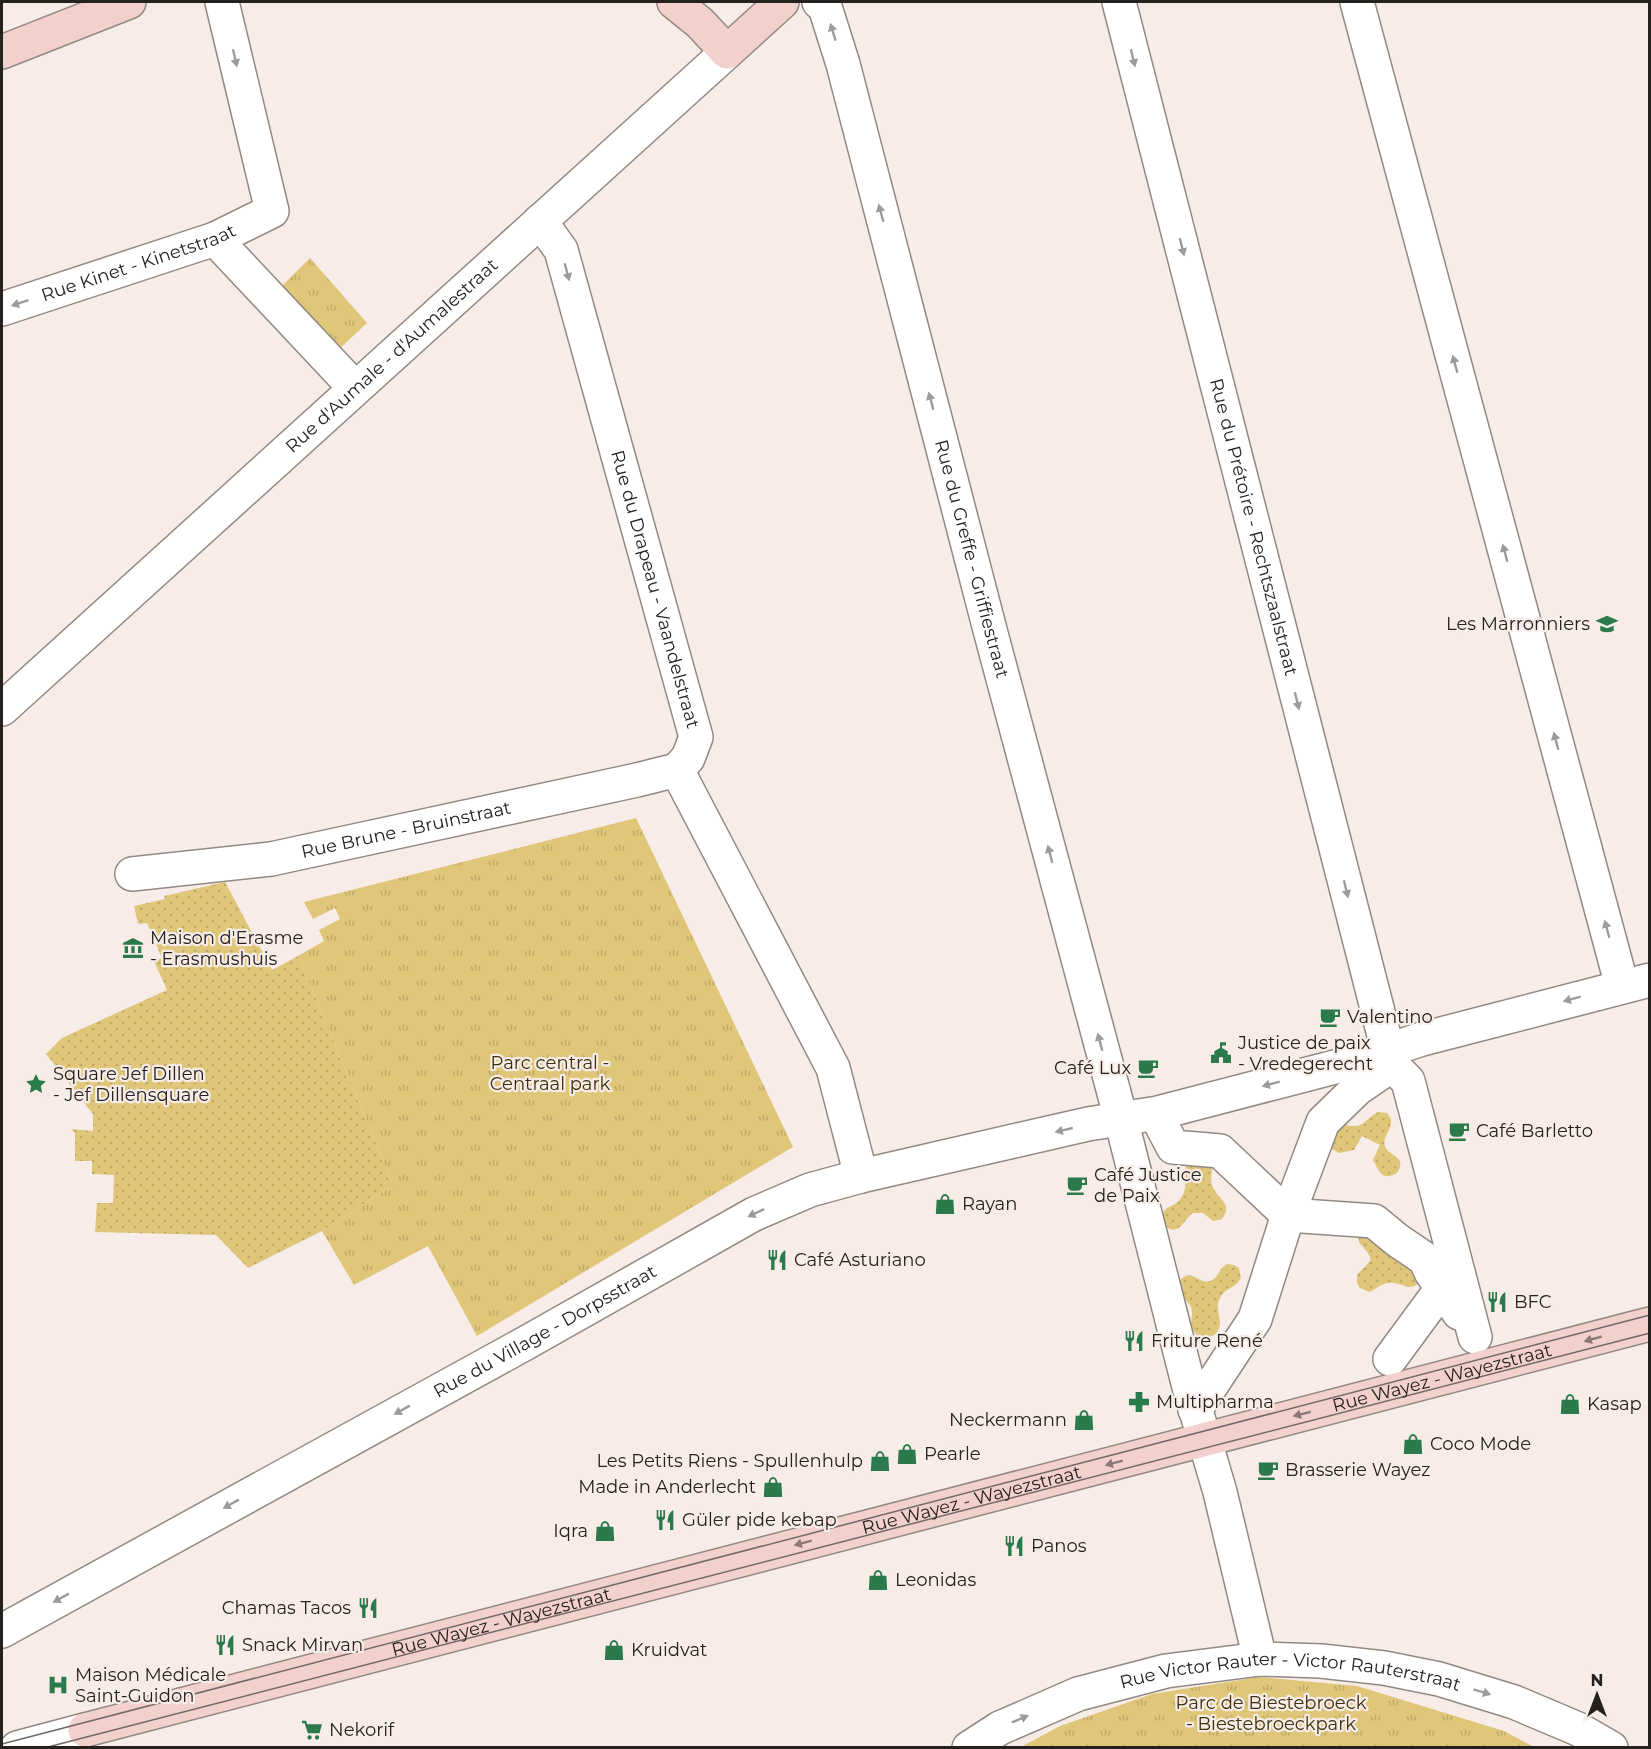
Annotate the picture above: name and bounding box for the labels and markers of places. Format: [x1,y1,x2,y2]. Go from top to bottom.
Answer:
school or university icon: Les Marronniers [1595,612,1619,636]
place label: Les Marronniers [1446,613,1590,635]
place label: Maison d'Erasme - Erasmushuis [150,927,303,970]
museum icon: Maison d'Erasme - Erasmushuis [121,936,145,960]
cafe icon: Valentino [1318,1005,1342,1029]
place label: Valentino [1347,1006,1433,1028]
place label: Justice de paix - Vredegerecht [1237,1032,1373,1075]
public building icon: Justice de paix - Vredegerecht [1209,1041,1233,1065]
cafe icon: Café Lux [1136,1056,1160,1080]
place label: Café Lux [1054,1057,1131,1079]
place label: Square Jef Dillen - Jef Dillensquare [53,1063,209,1106]
place icon: Square Jef Dillen - Jef Dillensquare [24,1072,48,1096]
cafe icon: Café Barletto [1447,1119,1471,1143]
place label: Café Barletto [1476,1120,1593,1142]
place label: Café Justice de Paix [1094,1164,1202,1207]
cafe icon: Café Justice de Paix [1065,1173,1089,1197]
shop icon: Rayan [933,1192,957,1216]
place label: Rayan [962,1193,1017,1215]
restaurant icon: Café Asturiano [765,1248,789,1272]
place label: Café Asturiano [794,1249,926,1271]
restaurant icon: BFC [1485,1290,1509,1314]
place label: BFC [1514,1291,1552,1313]
restaurant icon: Friture René [1122,1329,1146,1353]
place label: Friture René [1151,1330,1263,1352]
pharmacy icon: Multipharma [1127,1390,1151,1414]
place label: Multipharma [1156,1391,1274,1413]
shop icon: Kasap [1558,1392,1582,1416]
place label: Kasap [1587,1393,1642,1415]
shop icon: Neckermann [1072,1408,1096,1432]
place label: Neckermann [949,1409,1067,1431]
shop icon: Coco Mode [1401,1432,1425,1456]
place label: Coco Mode [1430,1433,1531,1455]
shop icon: Pearle [895,1442,919,1466]
place label: Pearle [924,1443,981,1465]
shop icon: Les Petits Riens - Spullenhulp [868,1449,892,1473]
place label: Les Petits Riens - Spullenhulp [596,1450,863,1472]
cafe icon: Brasserie Wayez [1256,1458,1280,1482]
place label: Brasserie Wayez [1285,1459,1430,1481]
shop icon: Made in Anderlecht [761,1475,785,1499]
place label: Made in Anderlecht [578,1476,756,1498]
restaurant icon: Güler pide kebap [653,1508,677,1532]
place label: Güler pide kebap [682,1509,837,1531]
shop icon: Iqra [593,1519,617,1543]
place label: Iqra [553,1520,588,1542]
restaurant icon: Panos [1002,1534,1026,1558]
place label: Panos [1031,1535,1087,1557]
shop icon: Leonidas [866,1568,890,1592]
place label: Leonidas [895,1569,976,1591]
restaurant icon: Chamas Tacos [356,1596,380,1620]
place label: Chamas Tacos [222,1597,351,1619]
restaurant icon: Snack Mirvan [213,1633,237,1657]
place label: Snack Mirvan [242,1634,363,1656]
shop icon: Kruidvat [602,1638,626,1662]
place label: Kruidvat [631,1639,707,1661]
place label: Maison Médicale Saint-Guidon [75,1664,226,1707]
hospital icon: Maison Médicale Saint-Guidon [46,1673,70,1697]
supermarket icon: Nekorif [300,1718,324,1742]
place label: Nekorif [329,1719,395,1741]

